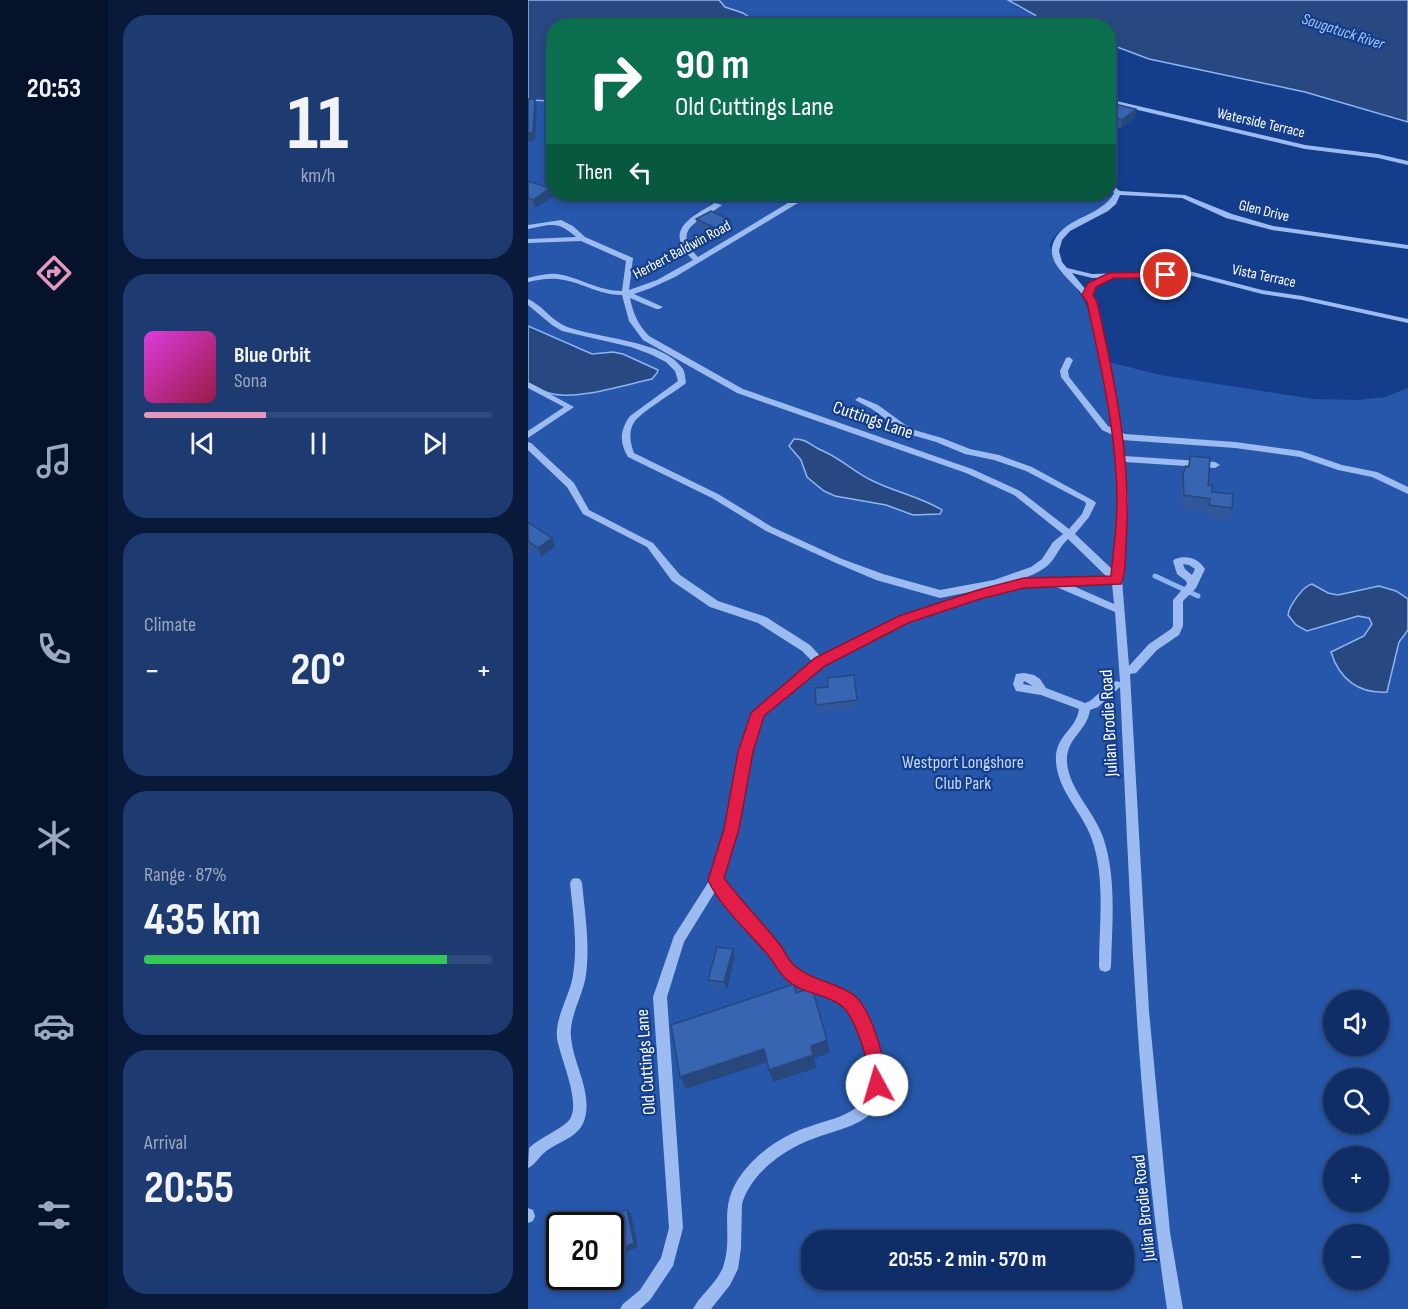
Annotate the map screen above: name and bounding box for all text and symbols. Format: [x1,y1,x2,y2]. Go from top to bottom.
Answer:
water label: Saugatuck River [1299,10,1387,54]
text: 90 m [675,40,749,91]
icon: right [576,42,654,120]
text: 20:53 [27,73,81,105]
text: 11 [287,78,349,171]
text: Old Cuttings Lane [675,91,834,123]
street label: Waterside Terrace [1215,104,1307,142]
icon: left [624,156,657,189]
text: Then [576,159,612,186]
text: km/h [301,164,335,188]
street label: Glen Drive [1237,196,1291,226]
street label: Herbert Baldwin Road [630,216,734,284]
pin [1140,249,1191,300]
icon: directions [33,252,75,294]
icon: arrive [1149,258,1182,291]
street label: Vista Terrace [1230,260,1298,292]
text: Blue Orbit [234,342,311,369]
text: Sona [234,369,267,393]
street label: Cuttings Lane [830,397,916,443]
icon: previous [186,427,219,460]
icon: pause [302,427,335,460]
icon: next [418,427,451,460]
icon: music [33,440,75,482]
text: Climate [144,613,196,637]
icon: phone [33,628,75,670]
text: 20° [290,643,346,698]
text: − [144,651,160,691]
text: + [476,651,492,691]
street label: Julian Brodie Road [1096,669,1122,778]
park label: Westport Longshore Club Park [902,752,1024,794]
icon: climate [33,817,75,859]
text: Range · 87% [144,863,227,887]
text: 435 km [144,893,261,948]
map controls [1323,990,1389,1290]
button: sound [1323,990,1389,1056]
icon: car [33,1005,75,1047]
street label: Old Cuttings Lane [632,1008,660,1116]
position arrow [845,1053,909,1117]
button: search [1323,1068,1389,1134]
text: Arrival [144,1131,187,1155]
button: + [1323,1146,1389,1212]
street label: Julian Brodie Road [1128,1154,1160,1263]
text: 20:55 [144,1161,234,1216]
icon: filters [33,1194,75,1236]
speed limit sign: 20 [546,1212,624,1290]
button: − [1323,1224,1389,1290]
text: 20:55 · 2 min · 570 m [889,1246,1046,1273]

